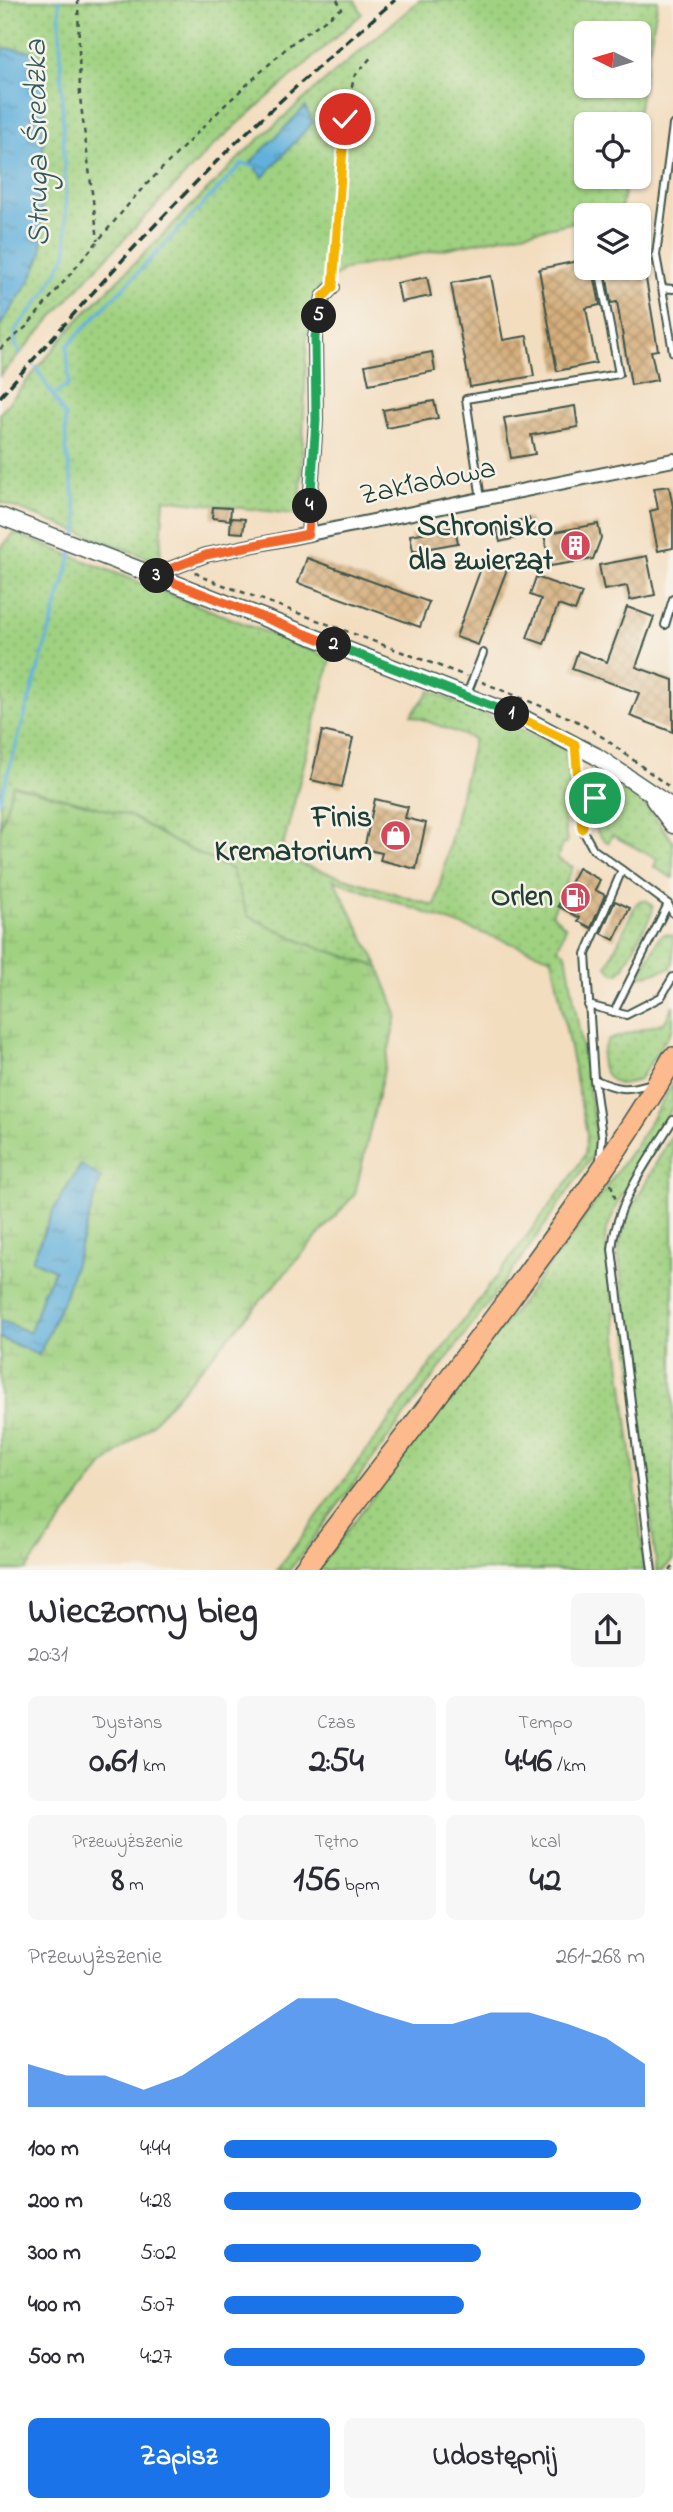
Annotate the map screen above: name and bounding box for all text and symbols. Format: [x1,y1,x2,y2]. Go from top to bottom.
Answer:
north arrow [574,21,651,98]
map controls [574,21,651,280]
water label: Struga Średzka [14,39,64,247]
pin [315,89,375,149]
icon: check [326,100,364,138]
button: locate [574,112,651,189]
button: layers [574,203,651,280]
pin: 5 [302,298,336,334]
text: 5 [313,302,324,329]
street label: Zakładowa [356,447,500,519]
pin: 4 [292,489,328,524]
text: 4 [306,492,313,519]
place label: Schronisko dla zwierząt [408,506,554,584]
building icon: Schronisko dla zwierząt [559,528,593,562]
pin: 3 [140,558,174,594]
text: 3 [153,562,160,589]
pin: 2 [316,628,352,662]
text: 2 [329,631,338,658]
pin: 1 [494,696,530,732]
text: 1 [508,700,515,727]
pin [565,768,625,828]
icon: arrive [576,779,614,817]
place label: Finis Krematorium [215,797,372,875]
shop icon: Finis Krematorium [378,819,412,853]
place label: Orlen [491,876,553,920]
fuel station icon: Orlen [559,881,593,915]
text: Wieczorny bieg [28,1585,258,1641]
button: share [571,1593,645,1667]
text: 20:31 [28,1639,68,1672]
text: Dystans [93,1710,162,1737]
text: Czas [317,1710,356,1737]
text: Tempo [518,1710,573,1737]
text: 0.61 [89,1737,138,1788]
text: 2:54 [309,1737,364,1788]
text: 4:46 [505,1737,552,1788]
text: km [138,1753,166,1780]
text: /km [552,1753,586,1780]
text: Przewyższenie [72,1829,183,1856]
text: Tętno [314,1829,359,1856]
text: kcal [530,1829,561,1856]
text: 8 [111,1856,124,1907]
text: 156 [293,1856,340,1907]
text: 42 [530,1856,561,1907]
text: m [124,1872,144,1899]
text: bpm [340,1872,380,1899]
text: Przewyższenie [28,1941,162,1974]
text: 261–268 m [556,1941,645,1974]
text: 100 m [28,2133,79,2166]
text: 4:44 [140,2133,170,2166]
text: 200 m [28,2185,83,2218]
text: 4:28 [140,2185,172,2218]
text: 300 m [28,2237,81,2270]
text: 5:02 [140,2237,176,2270]
text: 400 m [28,2289,81,2322]
text: 5:07 [140,2289,175,2322]
text: 500 m [28,2341,85,2374]
text: 4:27 [140,2341,172,2374]
button: Zapisz [28,2418,330,2498]
button: Udostępnij [344,2418,645,2498]

